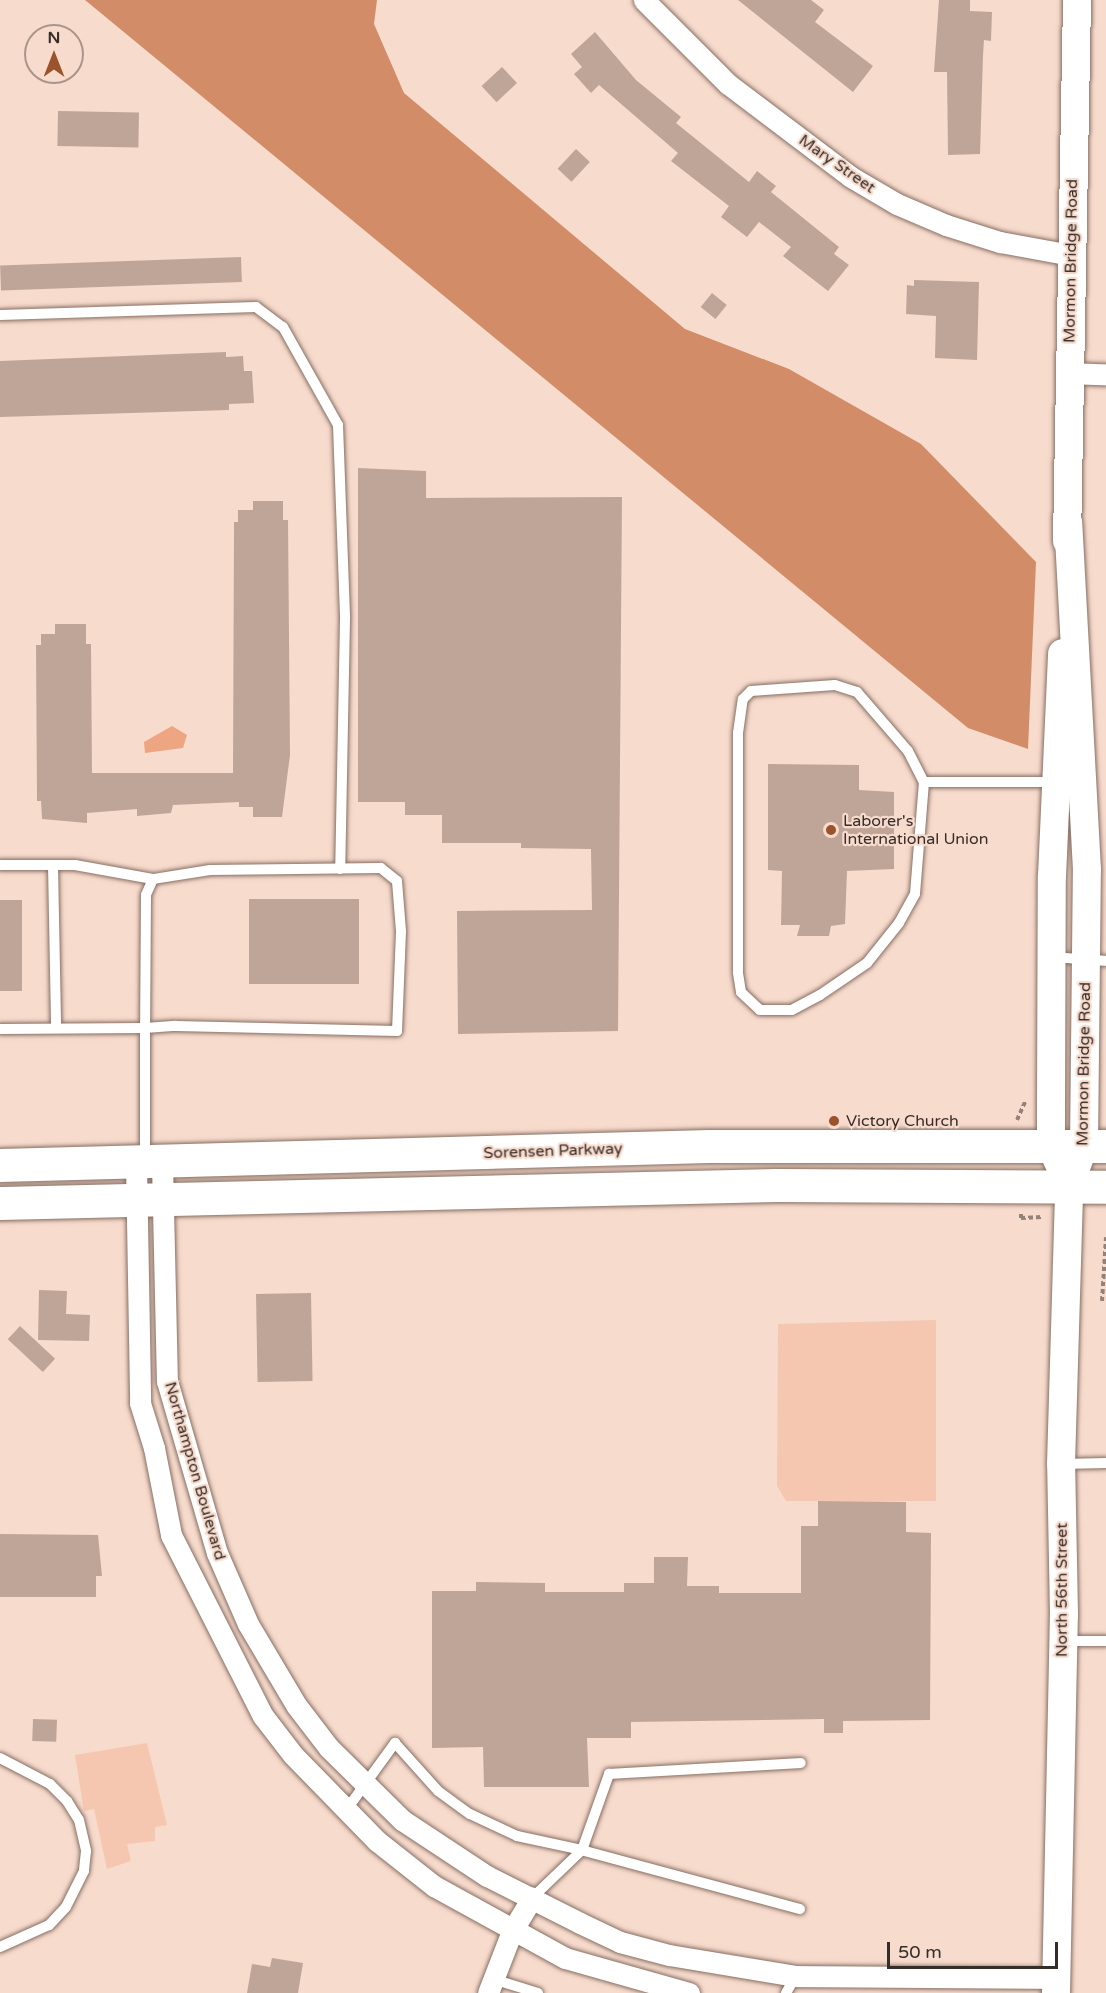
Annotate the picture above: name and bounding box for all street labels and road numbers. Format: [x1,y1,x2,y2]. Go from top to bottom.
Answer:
street label: Mary Street [795,131,879,197]
street label: Mormon Bridge Road [1060,179,1082,343]
street label: Mormon Bridge Road [1073,982,1095,1146]
street label: Sorensen Parkway [483,1139,623,1163]
street label: Northampton Boulevard [160,1380,230,1562]
street label: North 56th Street [1052,1523,1072,1657]

